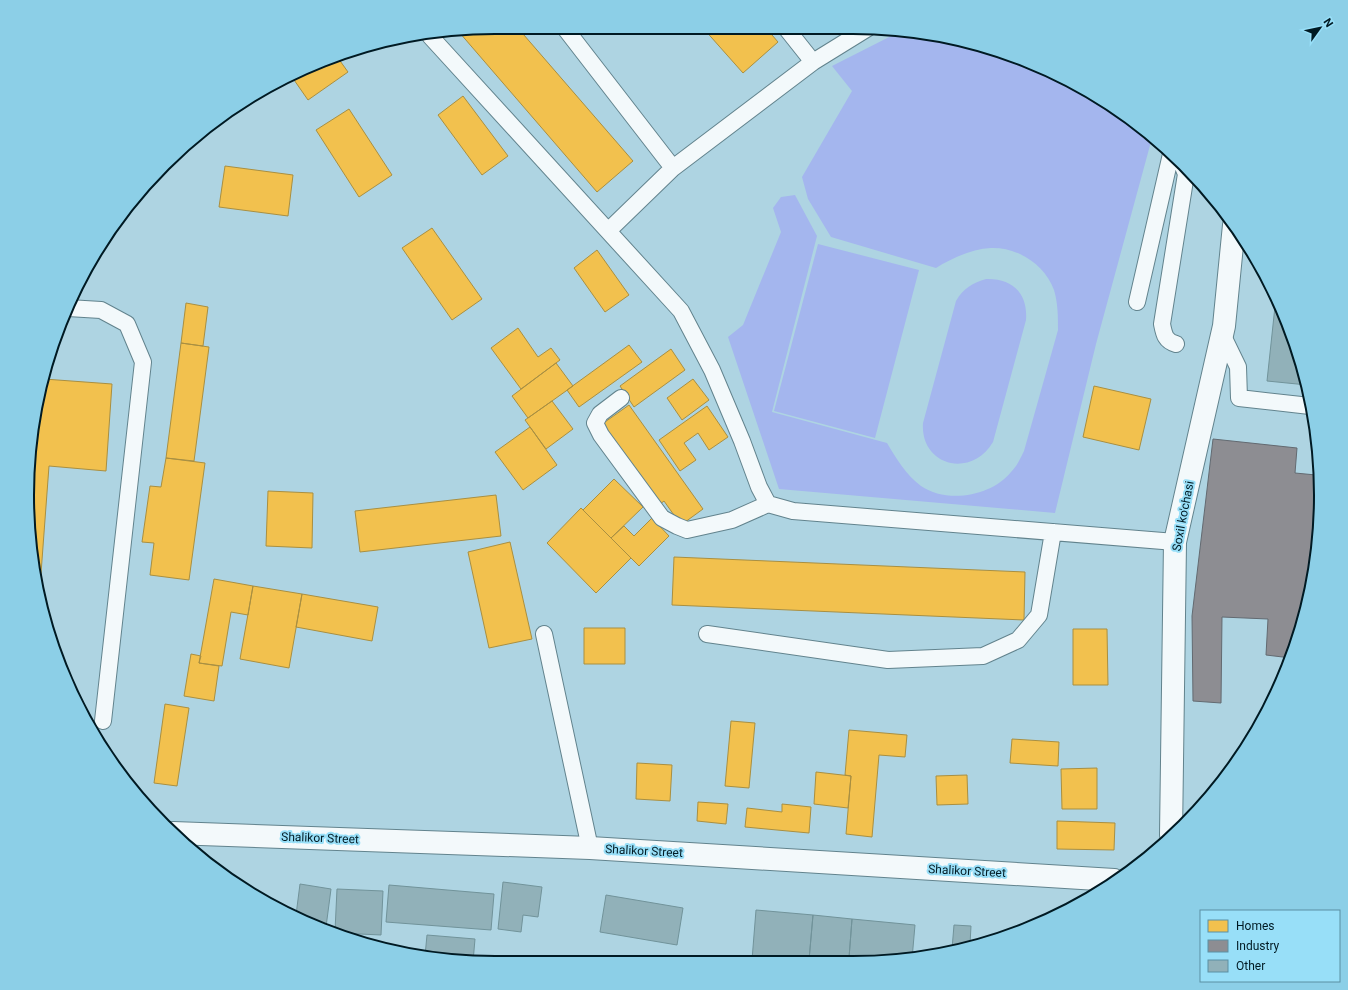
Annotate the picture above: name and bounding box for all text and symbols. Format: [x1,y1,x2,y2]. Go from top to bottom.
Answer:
north arrow [1300,8,1340,48]
text: N [1320,16,1336,30]
street label: Soxil ko'chasi [1169,480,1197,552]
street label: Shаlikor Street [281,830,359,846]
street label: Shаlikor Street [605,842,683,860]
street label: Shаlikor Street [928,862,1006,880]
legend [1200,910,1340,982]
text: Homes [1236,919,1274,933]
text: Industry [1236,939,1280,953]
text: Other [1236,959,1265,973]

